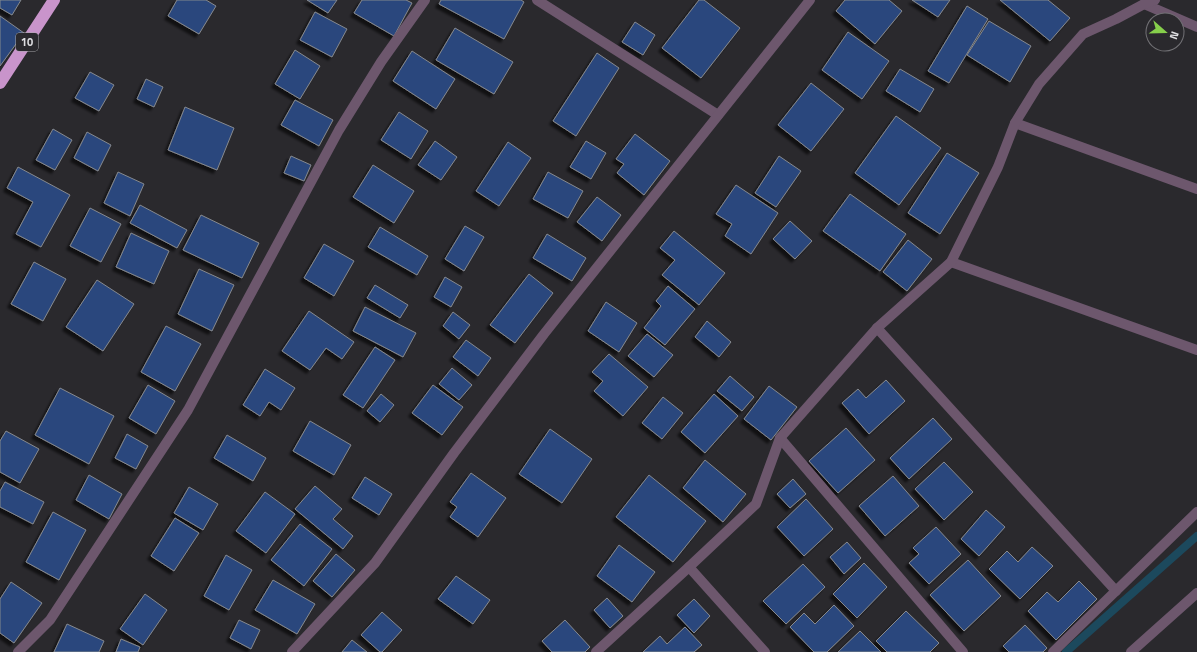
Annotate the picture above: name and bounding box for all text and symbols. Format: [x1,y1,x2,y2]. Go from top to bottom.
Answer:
north arrow [1145,12,1185,52]
text: N [1166,29,1183,42]
road number: 10 [16,33,38,51]

